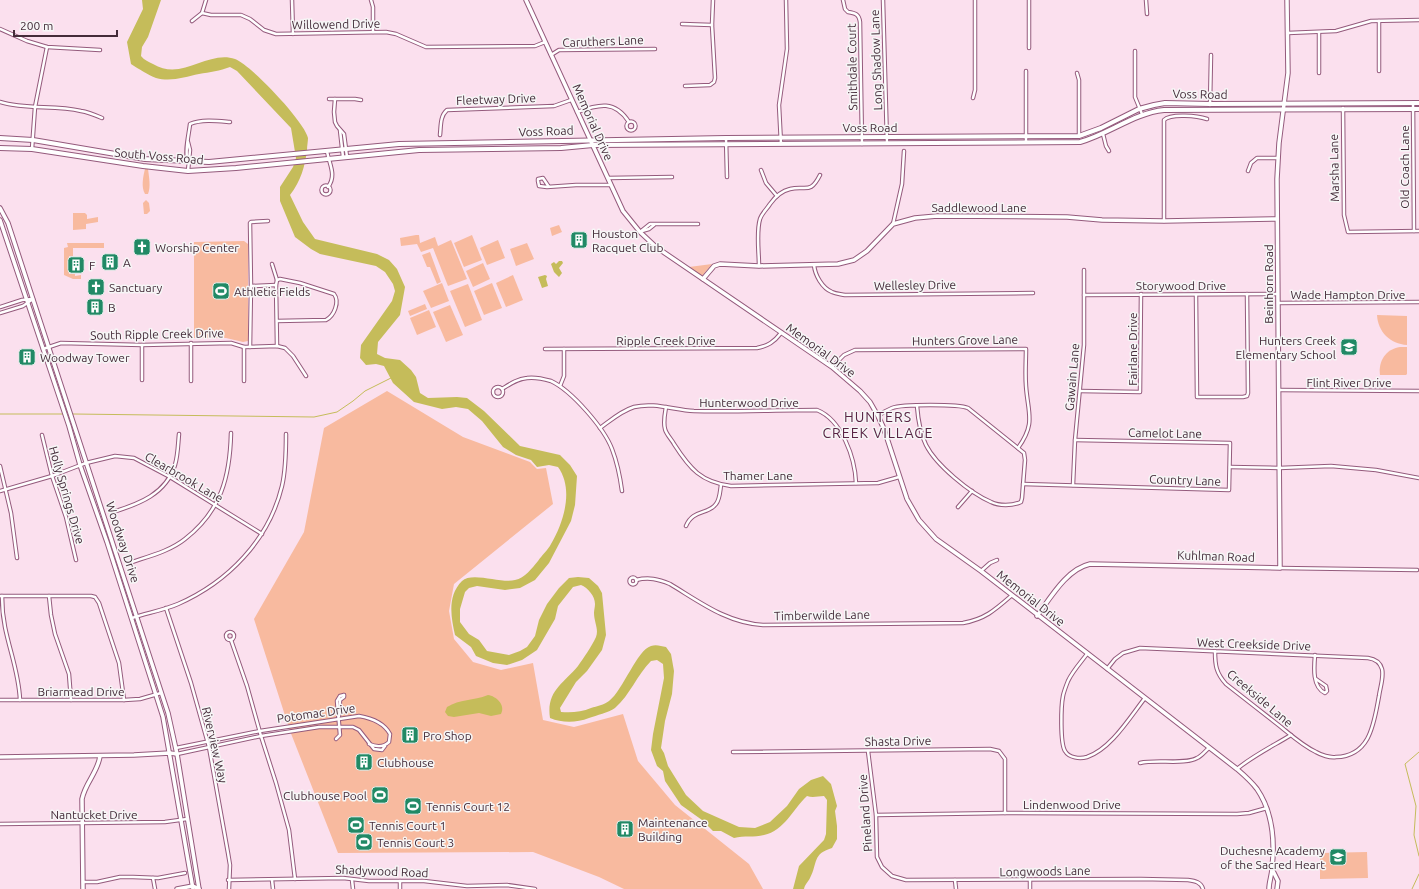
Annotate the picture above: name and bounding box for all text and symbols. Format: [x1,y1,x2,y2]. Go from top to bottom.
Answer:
street label: Long Shadow Lane [868,9,884,111]
scale bar [14,12,117,38]
street label: Willowend Drive [292,17,380,31]
text: 200 m [20,19,53,32]
street label: Smithdale Court [845,23,859,111]
street label: Caruthers Lane [562,33,644,49]
street label: Memorial Drive [570,82,616,162]
street label: Voss Road [1172,87,1228,101]
street label: Fleetway Drive [456,91,536,107]
street label: Voss Road [842,121,898,134]
street label: Voss Road [518,124,574,138]
street label: Old Coach Lane [1398,125,1411,209]
street label: Marsha Lane [1327,134,1341,202]
street label: South Voss Road [114,146,204,166]
street label: Saddlewood Lane [931,201,1027,214]
place label: Houston Racquet Club [592,227,664,254]
building icon: Houston Racquet Club [569,230,589,250]
church icon: Worship Center [132,237,152,257]
place label: Worship Center [155,241,239,254]
street label: Beinhorn Road [1262,244,1275,324]
building icon: A [100,252,120,272]
building icon: F [66,255,86,275]
place label: A [123,256,131,269]
place label: F [89,259,95,272]
church icon: Sanctuary [86,277,106,297]
street label: Wellesley Drive [874,278,956,292]
street label: Storywood Drive [1136,279,1226,292]
place label: Sanctuary [109,281,162,294]
sports icon: Athletic Fields [211,281,231,301]
place label: Athletic Fields [234,285,310,298]
street label: Wade Hampton Drive [1290,288,1406,301]
building icon: B [85,297,105,317]
place label: B [108,301,116,314]
street label: Fairlane Drive [1126,312,1139,386]
street label: Memorial Drive [784,321,858,379]
street label: South Ripple Creek Drive [90,326,224,342]
street label: Hunters Grove Lane [912,333,1018,347]
street label: Ripple Creek Drive [616,334,716,347]
place label: Hunters Creek Elementary School [1236,334,1336,361]
school or university icon: Hunters Creek Elementary School [1339,337,1359,357]
street label: Gawain Lane [1063,343,1081,411]
building icon: Woodway Tower [17,347,37,367]
place label: Woodway Tower [40,351,130,364]
street label: Flint River Drive [1306,376,1392,389]
street label: Hunterwood Drive [699,396,799,409]
district label: HUNTERS CREEK VILLAGE [823,409,933,441]
street label: Camelot Lane [1128,426,1202,440]
street label: Holly Springs Drive [47,445,87,545]
street label: Clearbrook Lane [143,449,225,505]
street label: Thamer Lane [723,469,793,482]
street label: Country Lane [1149,472,1221,488]
street label: Woodway Drive [104,500,142,584]
street label: Kuhlman Road [1177,548,1255,564]
street label: Memorial Drive [995,568,1067,628]
street label: Timberwilde Lane [774,608,870,622]
street label: West Creekside Drive [1197,636,1311,652]
street label: Creekside Lane [1225,667,1295,729]
street label: Briarmead Drive [37,685,125,698]
street label: Potomac Drive [276,701,356,725]
street label: Riverview Way [200,706,230,785]
building icon: Pro Shop [400,725,420,745]
place label: Pro Shop [423,729,472,742]
street label: Shasta Drive [865,734,931,748]
building icon: Clubhouse [354,752,374,772]
place label: Clubhouse [377,756,434,769]
street label: Pineland Drive [856,774,874,852]
sports icon: Clubhouse Pool [370,785,390,805]
place label: Clubhouse Pool [283,789,367,802]
sports icon: Tennis Court 12 [403,796,423,816]
street label: Lindenwood Drive [1023,798,1121,811]
place label: Tennis Court 12 [426,800,510,813]
street label: Nantucket Drive [50,808,138,821]
sports icon: Tennis Court 1 [346,815,366,835]
place label: Maintenance Building [638,816,708,843]
place label: Tennis Court 1 [369,819,446,832]
building icon: Maintenance Building [615,819,635,839]
sports icon: Tennis Court 3 [354,832,374,852]
place label: Tennis Court 3 [377,836,454,849]
place label: Duchesne Academy of the Sacred Heart [1220,844,1325,871]
school or university icon: Duchesne Academy of the Sacred Heart [1328,847,1348,867]
street label: Shadywood Road [335,863,429,879]
street label: Longwoods Lane [999,864,1091,878]

